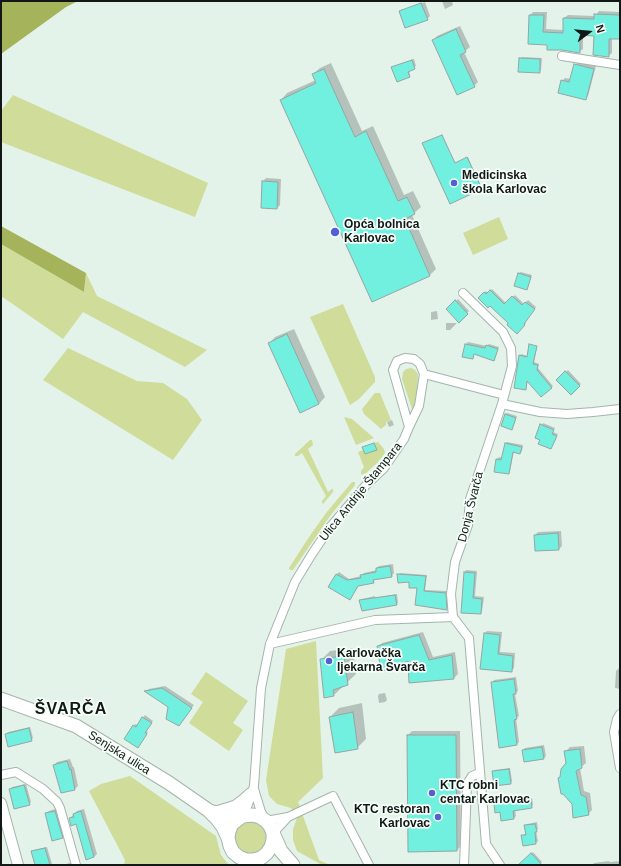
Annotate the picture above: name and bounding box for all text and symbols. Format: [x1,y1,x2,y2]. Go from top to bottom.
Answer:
north arrow [569,12,609,52]
text: N [594,23,607,34]
place label: Medicinska škola Karlovac [462,169,547,197]
marker: Medicinska škola Karlovac [449,178,459,188]
place label: Opća bolnica Karlovac [344,218,419,246]
marker: Opća bolnica Karlovac [329,226,341,238]
street label: Ulica Andrije Štampara [317,440,405,544]
street label: Donja Švarča [455,470,487,544]
place label: Karlovačka ljekarna Švarča [337,647,425,675]
marker: Karlovačka ljekarna Švarča [324,656,334,666]
district label: ŠVARČA [35,700,107,720]
street label: Senjska ulica [85,728,153,778]
place label: KTC robni centar Karlovac [440,779,530,807]
marker: KTC robni centar Karlovac [427,788,437,798]
place label: KTC restoran Karlovac [354,803,430,831]
marker: KTC restoran Karlovac [433,812,443,822]

